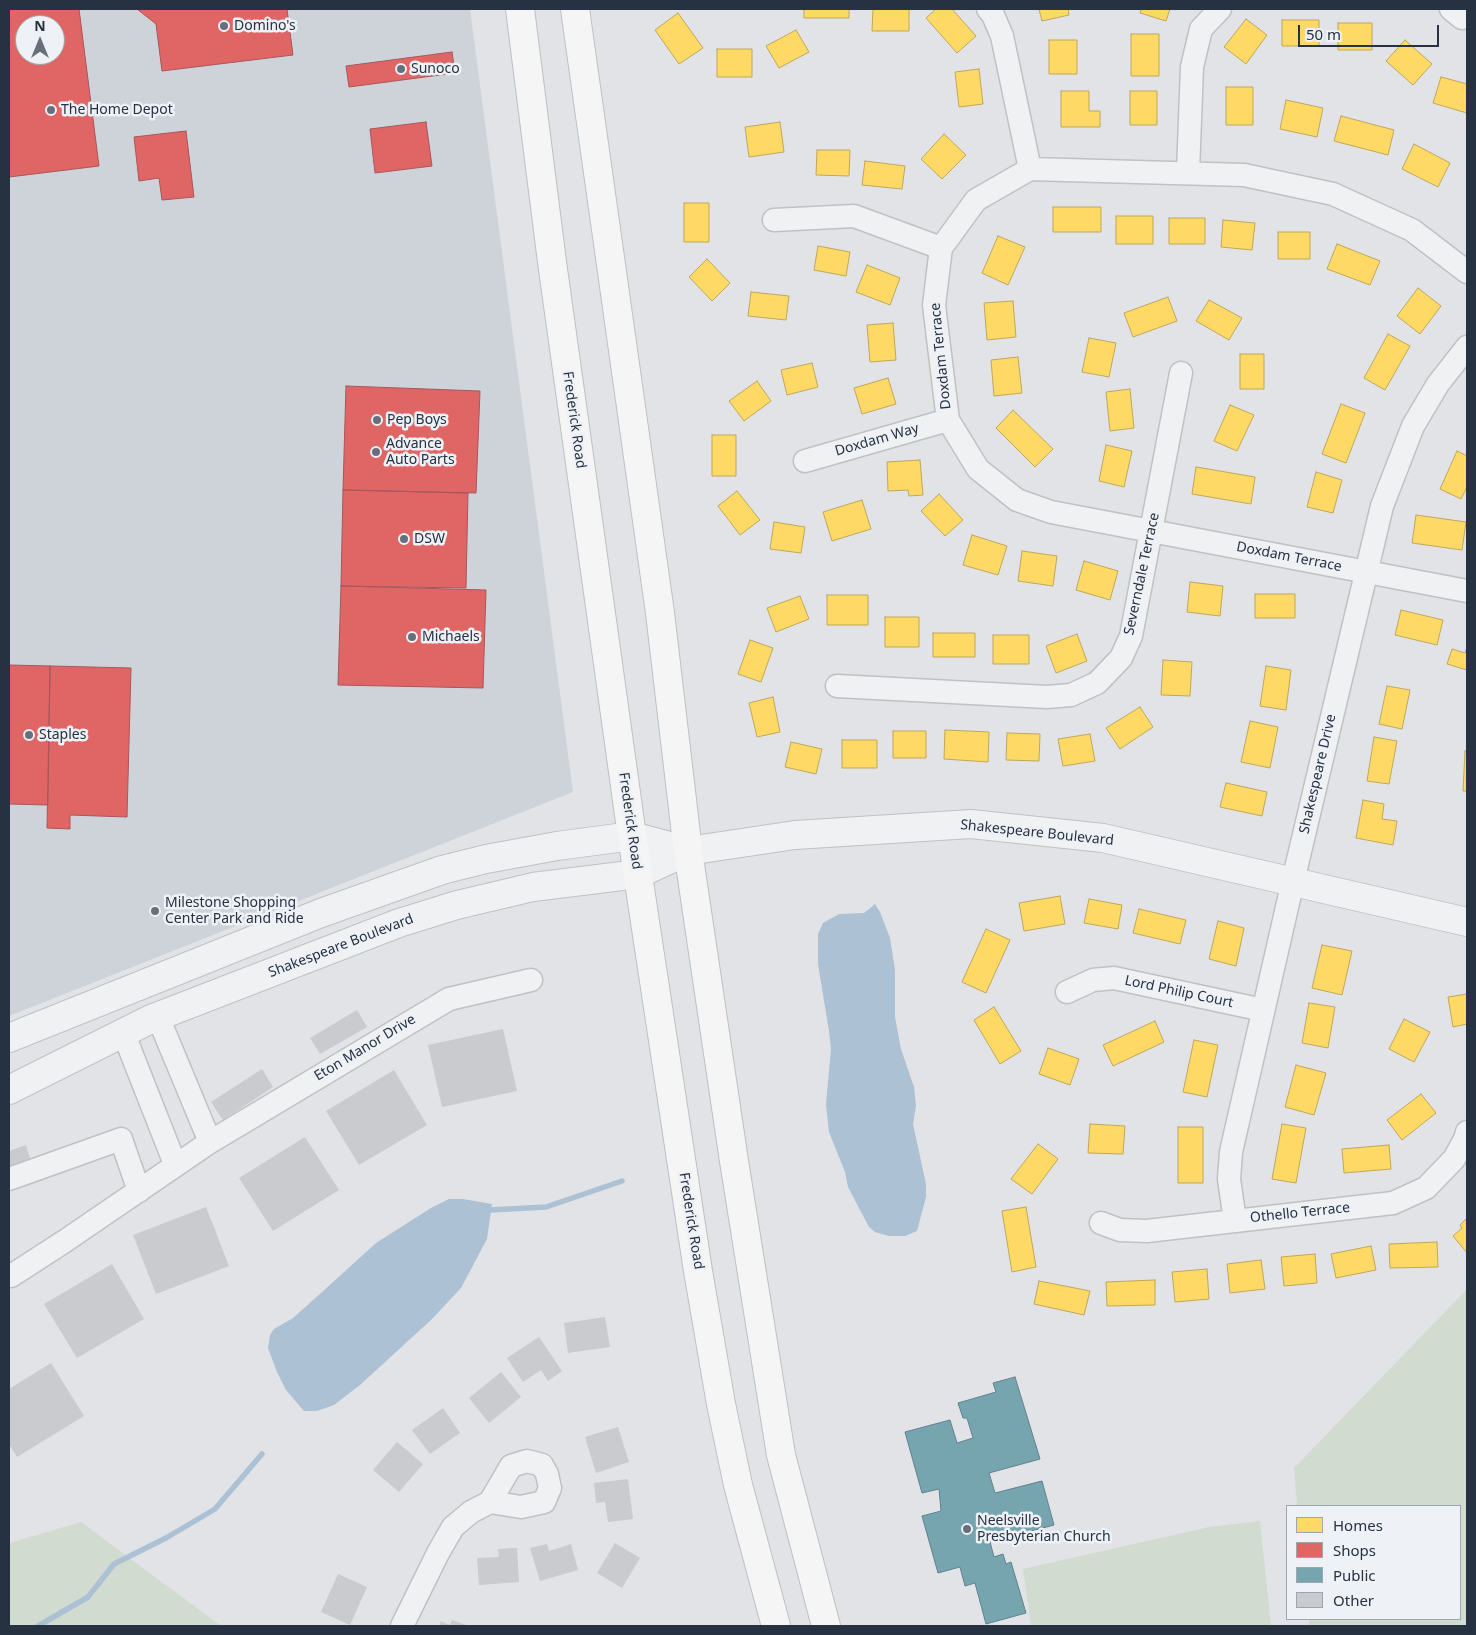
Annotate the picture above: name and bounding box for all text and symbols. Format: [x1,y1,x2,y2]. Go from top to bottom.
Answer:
north arrow [15,15,65,65]
scale bar [1301,15,1442,47]
text: N [34,16,46,35]
place label: Domino's [234,18,296,34]
marker: Domino's [218,20,230,32]
text: 50 m [1306,24,1341,44]
place label: Sunoco [411,61,460,77]
marker: Sunoco [395,63,407,75]
place label: The Home Depot [61,102,173,118]
marker: The Home Depot [45,104,57,116]
street label: Doxdam Terrace [927,302,955,410]
street label: Frederick Road [559,370,589,470]
place label: Pep Boys [387,412,447,428]
marker: Pep Boys [371,414,383,426]
street label: Doxdam Way [833,420,921,460]
place label: Advance Auto Parts [386,436,455,468]
marker: Advance Auto Parts [370,446,382,458]
street label: Severndale Terrace [1121,511,1163,637]
place label: DSW [414,531,445,547]
marker: DSW [398,533,410,545]
street label: Doxdam Terrace [1235,539,1343,575]
place label: Michaels [422,629,480,645]
marker: Michaels [406,631,418,643]
street label: Shakespeare Drive [1296,713,1340,835]
place label: Staples [39,727,86,743]
marker: Staples [23,729,35,741]
street label: Frederick Road [615,771,645,871]
street label: Shakespeare Boulevard [959,817,1115,849]
place label: Milestone Shopping Center Park and Ride [165,895,304,928]
marker: Milestone Shopping Center Park and Ride [149,905,161,917]
street label: Shakespeare Boulevard [266,911,416,981]
street label: Lord Philip Court [1123,972,1235,1012]
street label: Eton Manor Drive [311,1011,419,1085]
street label: Frederick Road [675,1171,707,1271]
street label: Othello Terrace [1249,1199,1351,1227]
legend [1286,1505,1461,1620]
place label: Neelsville Presbyterian Church [977,1513,1111,1545]
text: Homes [1333,1515,1383,1535]
marker: Neelsville Presbyterian Church [961,1523,973,1535]
text: Shops [1333,1540,1376,1560]
text: Public [1333,1565,1376,1585]
text: Other [1333,1590,1374,1610]

